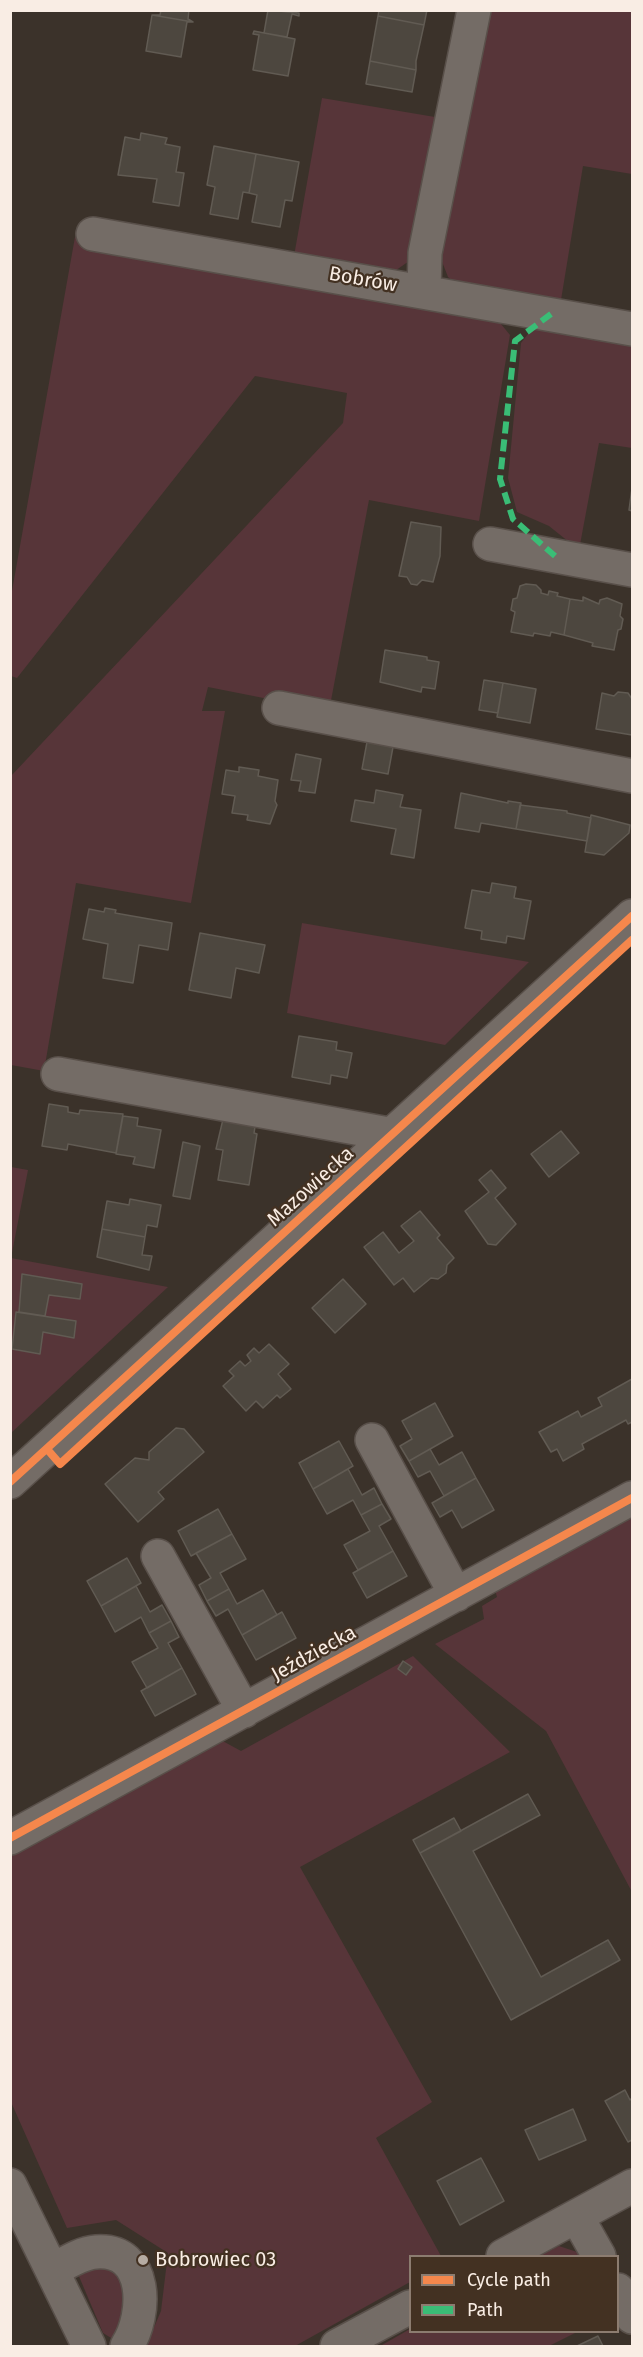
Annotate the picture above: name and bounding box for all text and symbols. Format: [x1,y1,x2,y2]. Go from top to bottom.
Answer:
street label: Bobrów [327,262,399,298]
street label: Mazowiecka [263,1142,359,1232]
street label: Jeździecka [267,1621,361,1687]
place label: Bobrowiec 03 [155,2248,276,2272]
marker: Bobrowiec 03 [136,2253,150,2267]
legend [409,2255,619,2333]
text: Cycle path [467,2269,551,2291]
text: Path [467,2299,503,2321]

